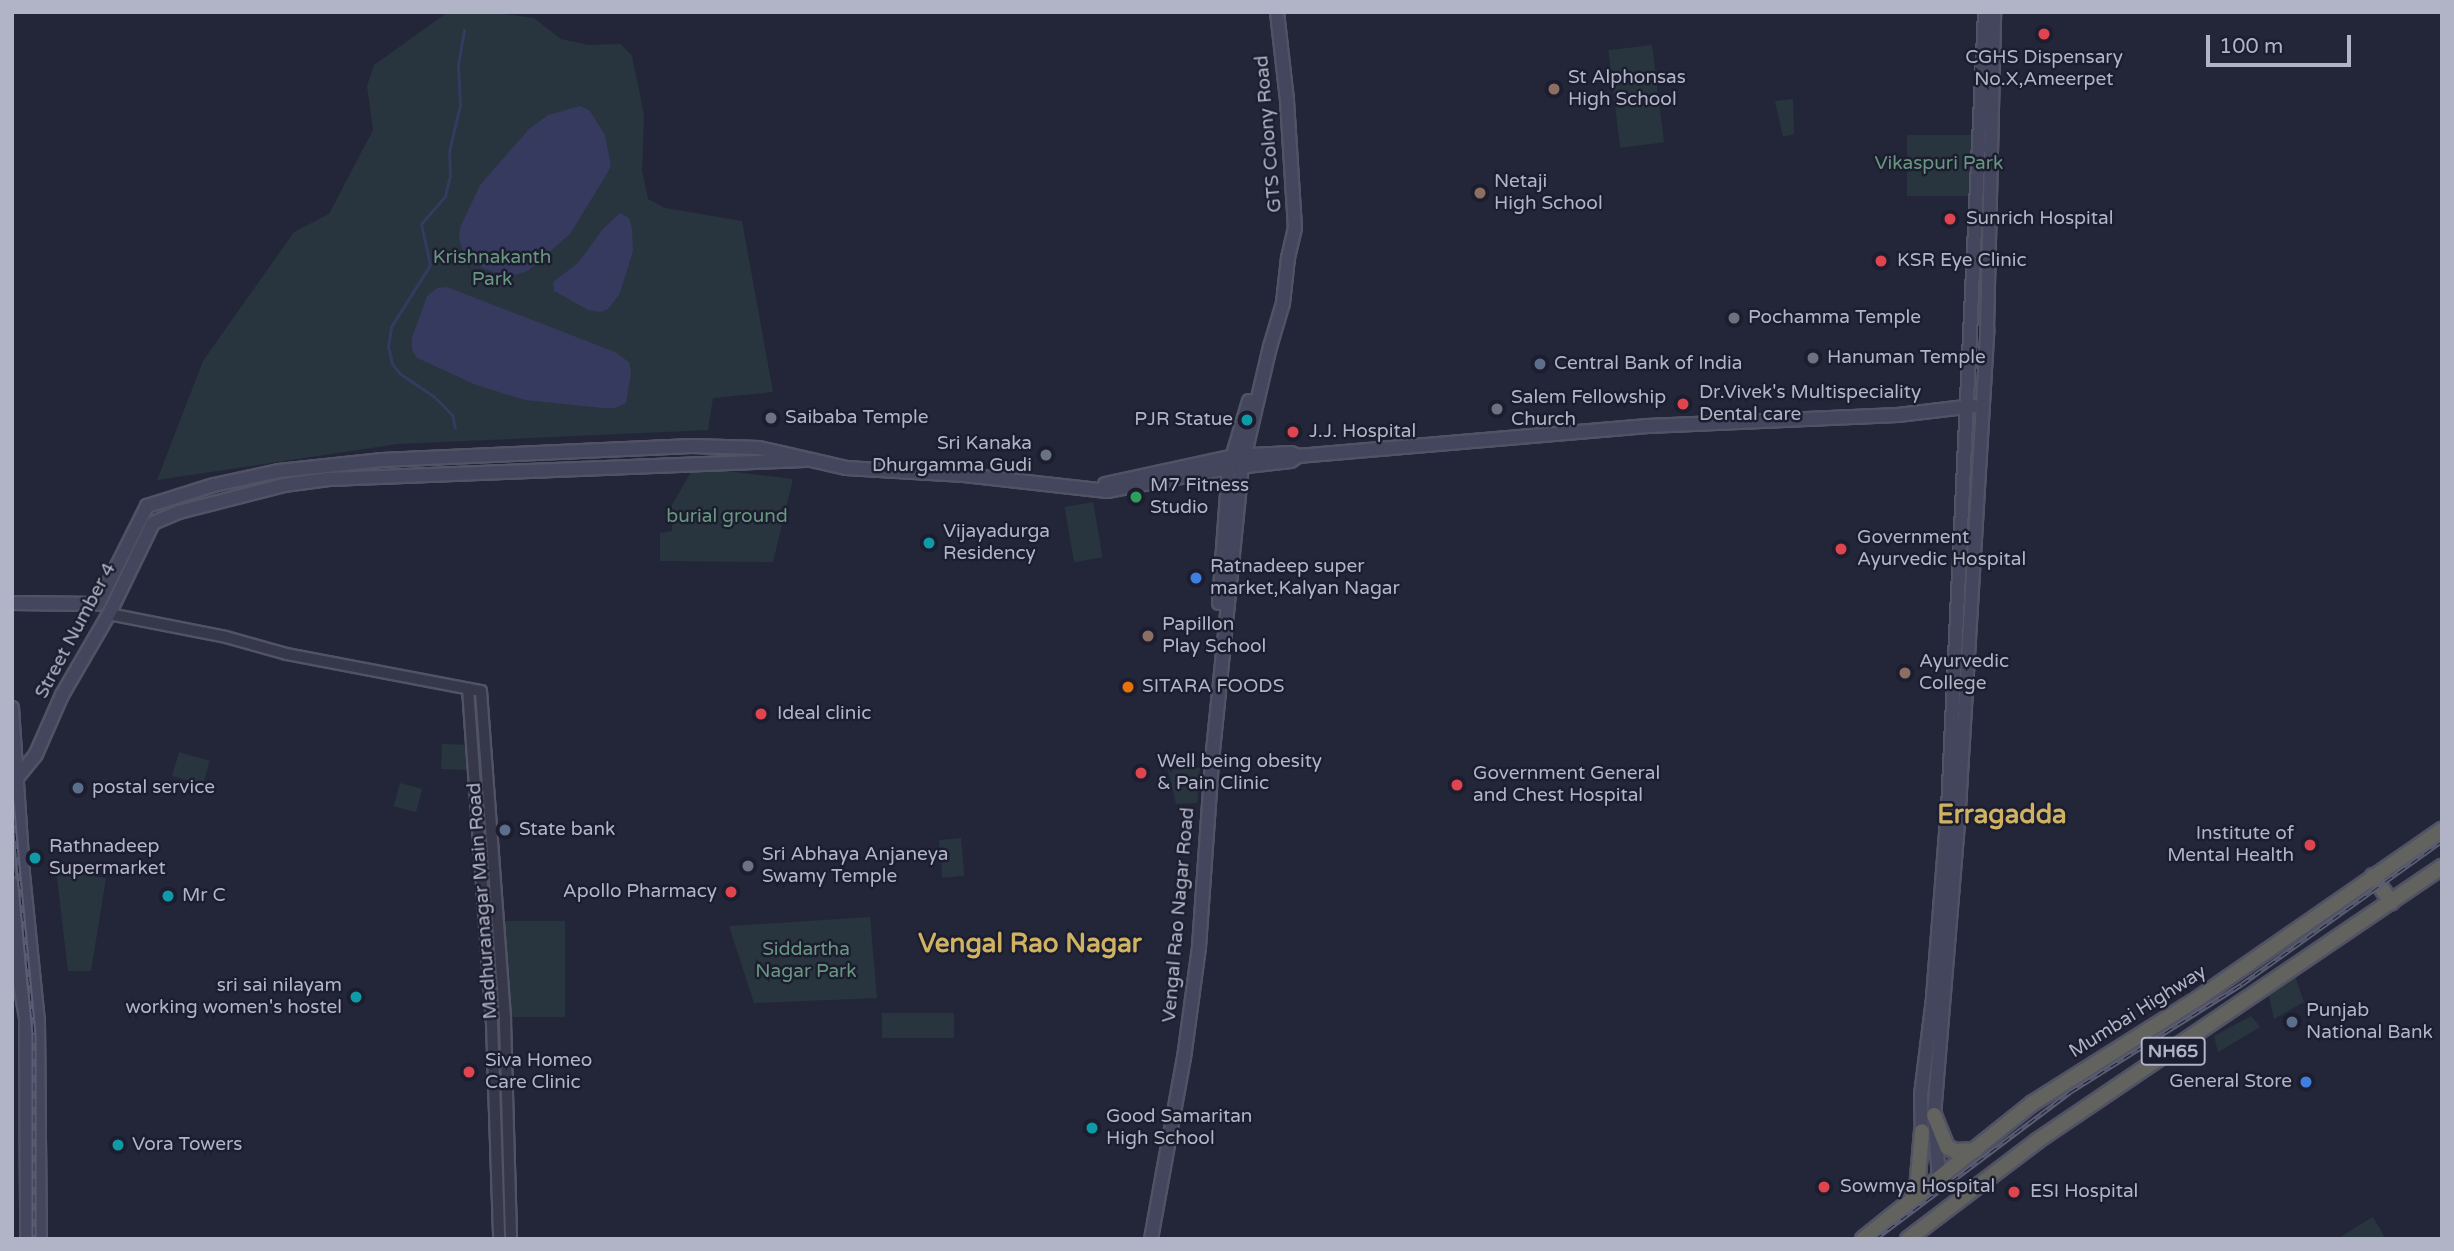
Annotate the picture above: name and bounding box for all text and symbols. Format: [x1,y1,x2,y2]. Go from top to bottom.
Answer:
scale bar [2209,21,2354,65]
marker: CGHS Dispensary No.X,Ameerpet [2034,24,2054,44]
text: 100 m [2219,34,2283,59]
place label: CGHS Dispensary No.X,Ameerpet [1965,47,2123,91]
street label: GTS Colony Road [1251,54,1287,214]
place label: St Alphonsas High School [1568,67,1686,111]
marker: St Alphonsas High School [1546,81,1562,97]
park label: Vikaspuri Park [1875,153,2003,175]
place label: Netaji High School [1494,171,1603,215]
marker: Netaji High School [1472,185,1488,201]
place label: Sunrich Hospital [1966,208,2113,230]
marker: Sunrich Hospital [1940,209,1960,229]
park label: Krishnakanth Park [433,247,551,291]
place label: KSR Eye Clinic [1897,250,2027,272]
marker: KSR Eye Clinic [1871,251,1891,271]
place label: Pochamma Temple [1748,307,1921,329]
marker: Pochamma Temple [1726,310,1742,326]
place label: Hanuman Temple [1827,347,1986,369]
marker: Hanuman Temple [1805,350,1821,366]
place label: Central Bank of India [1554,353,1742,375]
marker: Central Bank of India [1532,356,1548,372]
place label: Dr.Vivek's Multispeciality Dental care [1699,382,1921,426]
place label: Salem Fellowship Church [1511,387,1666,431]
marker: Dr.Vivek's Multispeciality Dental care [1673,394,1693,414]
marker: Salem Fellowship Church [1489,401,1505,417]
place label: Saibaba Temple [785,407,928,429]
place label: PJR Statue [1134,409,1233,431]
marker: Saibaba Temple [763,410,779,426]
marker: PJR Statue [1239,412,1255,428]
place label: J.J. Hospital [1309,421,1416,443]
marker: J.J. Hospital [1283,422,1303,442]
place label: Sri Kanaka Dhurgamma Gudi [872,433,1032,477]
marker: Sri Kanaka Dhurgamma Gudi [1038,447,1054,463]
place label: M7 Fitness Studio [1150,475,1249,519]
marker: M7 Fitness Studio [1128,489,1144,505]
park label: burial ground [666,506,788,528]
place label: Vijayadurga Residency [943,521,1050,565]
place label: Government Ayurvedic Hospital [1857,527,2026,571]
marker: Vijayadurga Residency [921,535,937,551]
marker: Government Ayurvedic Hospital [1831,539,1851,559]
place label: Ratnadeep super market,Kalyan Nagar [1210,556,1400,600]
street label: Street Number 4 [31,559,121,703]
marker: Ratnadeep super market,Kalyan Nagar [1188,570,1204,586]
place label: Papillon Play School [1162,614,1266,658]
marker: Papillon Play School [1140,628,1156,644]
place label: Ayurvedic College [1919,651,2009,695]
marker: Ayurvedic College [1897,665,1913,681]
place label: SITARA FOODS [1142,676,1284,698]
marker: SITARA FOODS [1120,679,1136,695]
place label: Ideal clinic [777,703,871,725]
marker: Ideal clinic [751,704,771,724]
place label: Well being obesity & Pain Clinic [1157,751,1322,795]
marker: Well being obesity & Pain Clinic [1131,763,1151,783]
place label: Government General and Chest Hospital [1473,763,1660,807]
marker: Government General and Chest Hospital [1447,775,1467,795]
place label: postal service [92,777,215,799]
marker: postal service [70,780,86,796]
street label: Madhuranagar Main Road [463,782,503,1020]
district label: Erragadda [1937,799,2067,831]
street label: Vengal Rao Nagar Road [1158,806,1200,1024]
place label: State bank [519,819,615,841]
marker: State bank [497,822,513,838]
place label: Institute of Mental Health [2167,823,2294,867]
marker: Institute of Mental Health [2300,835,2320,855]
place label: Rathnadeep Supermarket [49,836,166,880]
place label: Sri Abhaya Anjaneya Swamy Temple [762,844,948,888]
marker: Rathnadeep Supermarket [27,850,43,866]
marker: Sri Abhaya Anjaneya Swamy Temple [740,858,756,874]
place label: Apollo Pharmacy [563,881,717,903]
marker: Apollo Pharmacy [723,884,739,900]
place label: Mr C [182,885,226,907]
marker: Mr C [160,888,176,904]
district label: Vengal Rao Nagar [918,928,1142,960]
park label: Siddartha Nagar Park [755,939,857,983]
street label: Mumbai Highway [2065,961,2211,1063]
place label: sri sai nilayam working women's hostel [125,975,342,1019]
marker: sri sai nilayam working women's hostel [348,989,364,1005]
place label: Punjab National Bank [2306,1000,2433,1044]
marker: Punjab National Bank [2284,1014,2300,1030]
road number: NH65 [2140,1036,2206,1066]
place label: Siva Homeo Care Clinic [485,1050,592,1094]
marker: Siva Homeo Care Clinic [459,1062,479,1082]
place label: General Store [2169,1071,2292,1093]
marker: General Store [2298,1074,2314,1090]
place label: Good Samaritan High School [1106,1106,1252,1150]
marker: Good Samaritan High School [1084,1120,1100,1136]
place label: Vora Towers [132,1134,242,1156]
marker: Vora Towers [110,1137,126,1153]
place label: Sowmya Hospital [1840,1176,1995,1198]
marker: Sowmya Hospital [1814,1177,1834,1197]
place label: ESI Hospital [2030,1181,2138,1203]
marker: ESI Hospital [2004,1182,2024,1202]

